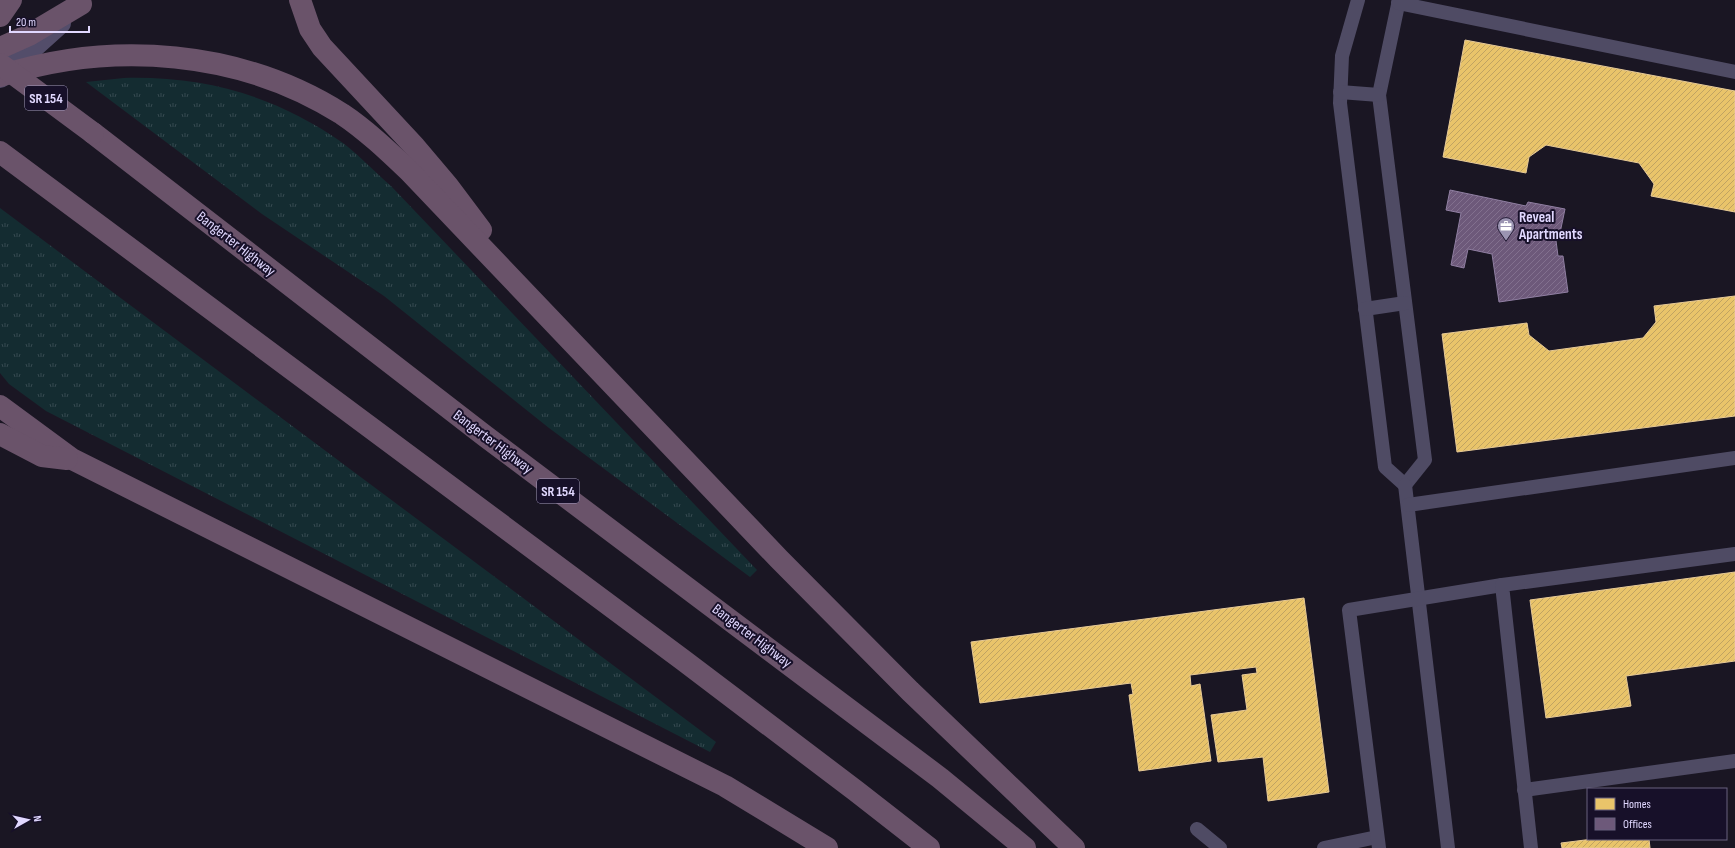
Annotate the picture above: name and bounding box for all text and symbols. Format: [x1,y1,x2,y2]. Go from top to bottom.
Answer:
scale bar [10,8,89,34]
text: 20 m [16,15,36,30]
road number: SR 154 [25,86,67,110]
street label: Bangerter Highway [193,207,279,281]
place label: Reveal Apartments [1518,208,1583,244]
office icon: Reveal Apartments [1496,216,1516,241]
street label: Bangerter Highway [449,406,537,478]
road number: SR 154 [537,479,579,503]
street label: Bangerter Highway [708,600,796,672]
legend [1587,788,1727,840]
text: Homes [1623,797,1651,812]
north arrow [8,800,48,840]
text: N [31,815,44,823]
text: Offices [1623,817,1652,832]

